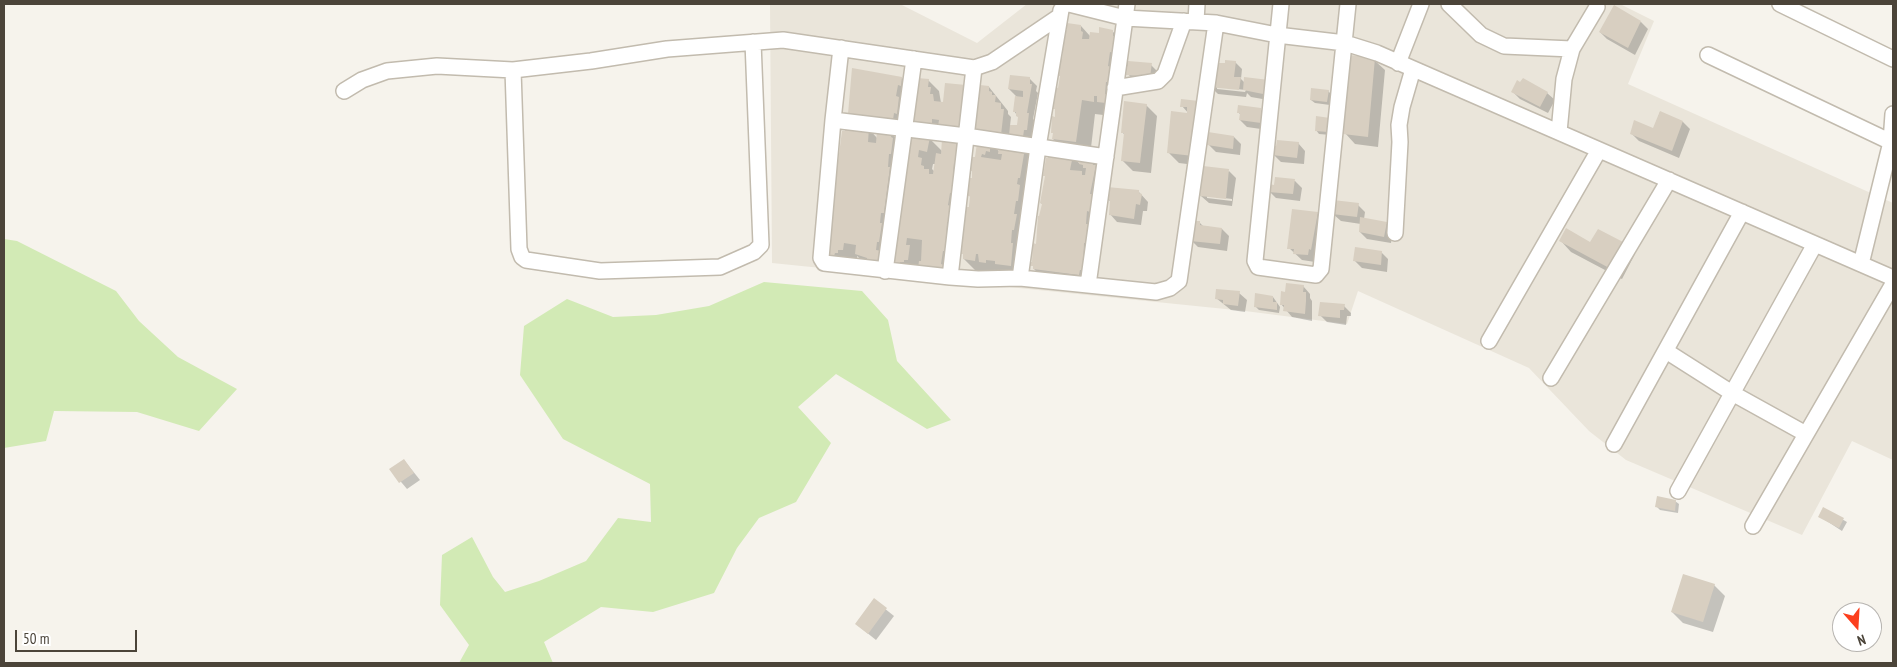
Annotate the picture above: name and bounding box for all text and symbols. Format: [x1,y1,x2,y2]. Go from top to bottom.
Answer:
north arrow [1832,602,1882,652]
scale bar [18,620,140,652]
text: 50 m [23,629,49,648]
text: N [1855,630,1868,650]

